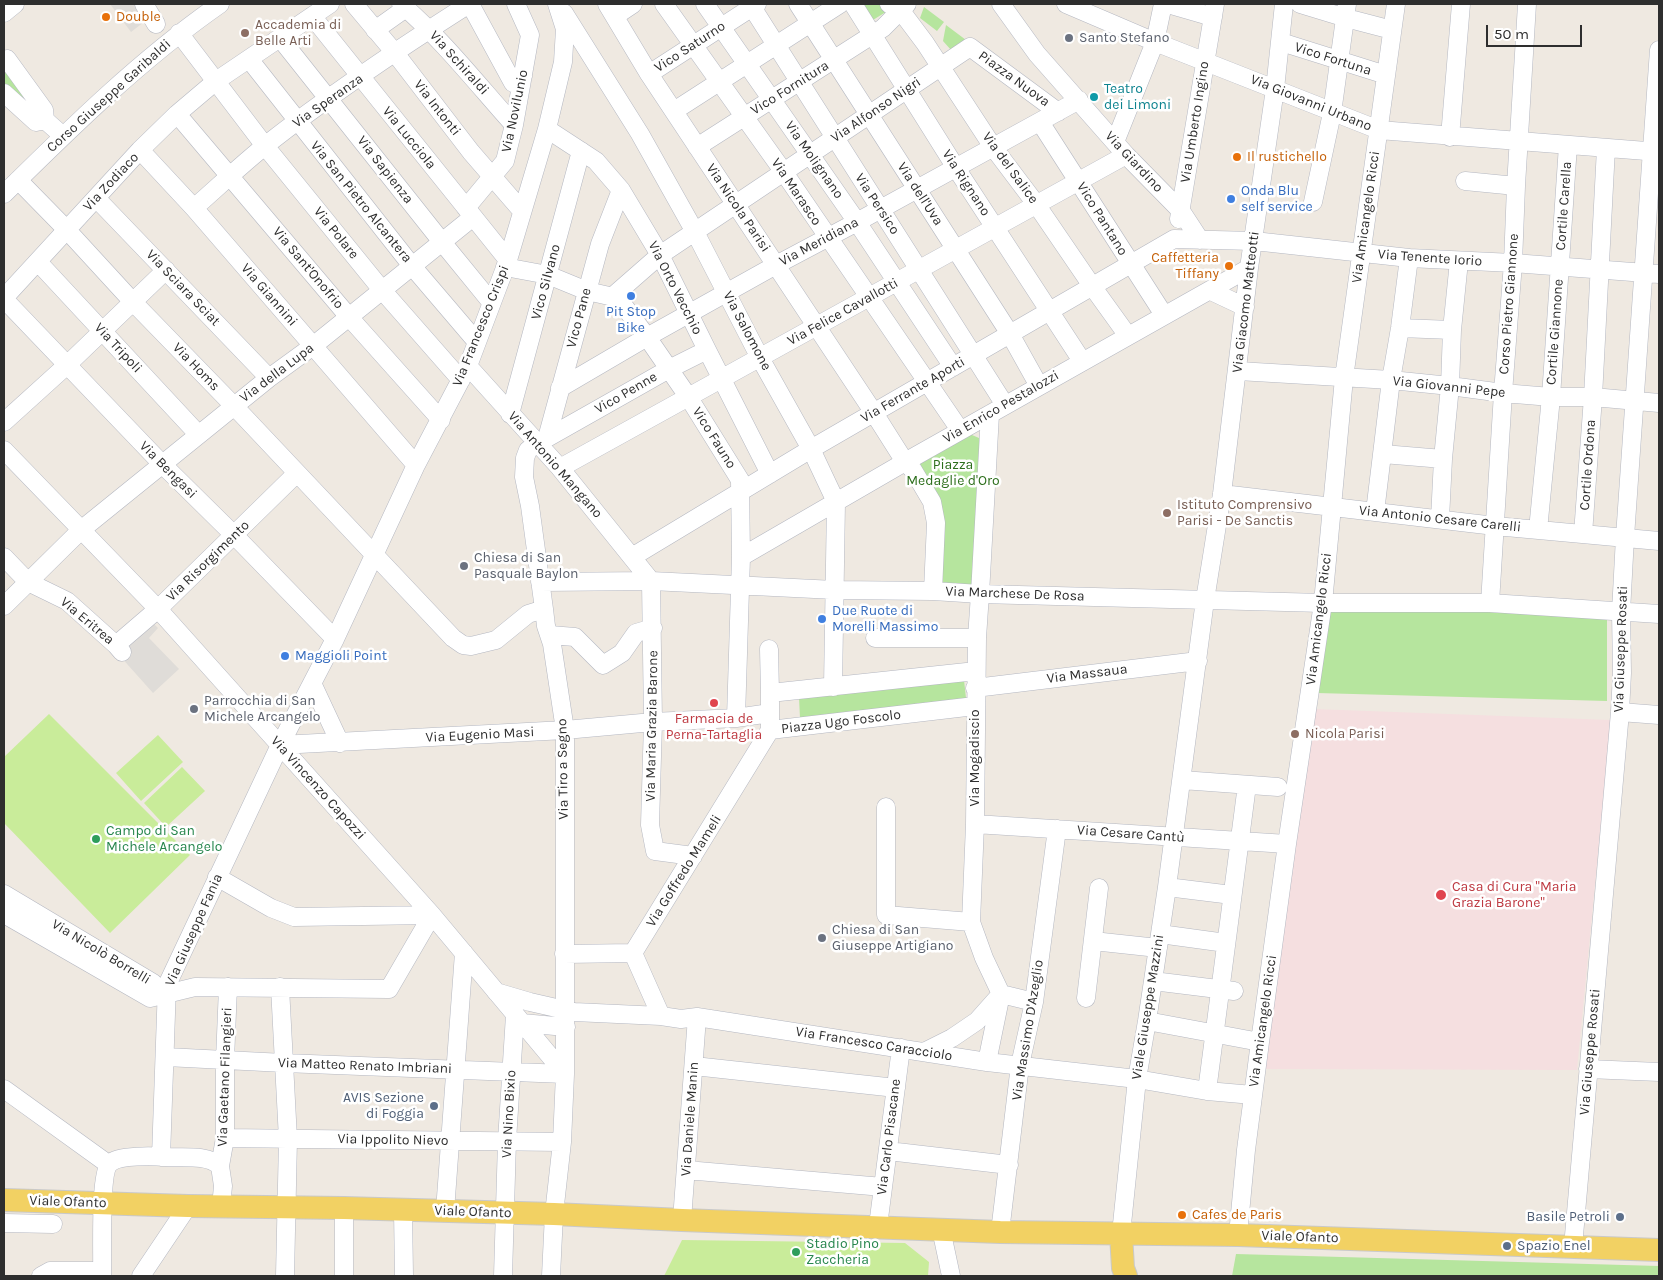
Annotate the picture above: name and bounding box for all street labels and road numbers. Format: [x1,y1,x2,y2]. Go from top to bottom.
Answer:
street label: Vico Saturno [651,18,729,76]
street label: Via Schiraldi [426,27,492,99]
street label: Corso Giuseppe Garibaldi [44,36,174,156]
street label: Vico Fortuna [1292,39,1374,79]
street label: Piazza Nuova [975,47,1053,111]
street label: Vico Fornitura [748,57,832,119]
street label: Via Umberto Ingino [1177,60,1213,184]
street label: Via Novilunio [498,68,532,154]
street label: Via Speranza [289,70,367,132]
street label: Via Giovanni Urbano [1248,71,1374,135]
street label: Via Alfonso Nigri [828,74,924,146]
street label: Via Intonti [410,77,464,139]
street label: Via Lucciola [379,103,439,173]
street label: Via Molignano [781,118,847,202]
street label: Via Giardino [1101,128,1167,196]
street label: Via del Salice [978,129,1042,207]
street label: Via Sapienza [353,133,417,207]
street label: Via San Pietro Alcantera [307,138,415,266]
street label: Via Rignano [938,147,994,219]
street label: Via Zodiaco [80,149,142,215]
street label: Via Amicangelo Ricci [1348,150,1384,284]
street label: Via Marasco [767,155,825,229]
street label: Via dell'Uva [893,159,947,229]
street label: Via Nicola Parisi [702,161,774,255]
street label: Cortile Carella [1553,161,1575,251]
street label: Via Persico [851,170,903,238]
street label: Vico Pantano [1073,179,1131,259]
street label: Via Polare [310,203,362,263]
street label: Via Meridiana [776,214,862,270]
street label: Via Sant'Onofrio [269,224,347,312]
street label: Via Giacomo Matteotti [1229,230,1263,374]
street label: Corso Pietro Giannone [1496,233,1522,375]
street label: Via Orto Vecchio [644,238,706,338]
street label: Vico Silvano [528,242,564,322]
street label: Via Sciara Sciat [142,246,224,330]
street label: Via Tenente Iorio [1377,246,1483,270]
street label: Via Giannini [237,260,301,330]
street label: Via Francesco Crispi [449,263,513,389]
street label: Via Felice Cavallotti [785,275,901,349]
street label: Cortile Giannone [1543,278,1567,386]
street label: Vico Pane [563,286,595,350]
street label: Via Salomone [719,289,775,373]
street label: Via Tripoli [91,320,145,376]
street label: Via Homs [169,339,223,395]
street label: Via della Lupa [237,340,317,406]
street label: Via Ferrante Aporti [858,353,968,427]
street label: Via Enrico Pestalozzi [940,367,1062,447]
street label: Vico Penne [592,368,660,418]
street label: Via Giovanni Pepe [1392,373,1506,401]
street label: Vico Fauno [688,404,740,472]
street label: Via Antonio Mangano [504,408,606,522]
street label: Cortile Ordona [1576,419,1600,511]
street label: Via Bengasi [136,438,200,502]
street label: Via Antonio Cesare Carelli [1358,502,1522,536]
street label: Via Risorgimento [163,517,253,605]
street label: Via Amicangelo Ricci [1303,552,1335,686]
street label: Via Marchese De Rosa [945,583,1085,605]
street label: Via Giuseppe Rosati [1610,585,1632,713]
street label: Via Eritrea [57,594,117,648]
street label: Via Maria Grazia Barone [642,650,662,802]
street label: Via Massaua [1046,661,1128,687]
street label: Piazza Ugo Foscolo [780,706,902,738]
street label: Via Mogadiscio [967,709,983,807]
street label: Via Tiro a Segno [554,718,572,820]
street label: Via Eugenio Masi [425,724,535,746]
street label: Via Vincenzo Capozzi [267,733,369,843]
street label: Via Goffredo Mameli [643,812,725,930]
street label: Via Cesare Cantù [1077,822,1185,846]
street label: Via Giuseppe Fania [162,871,226,989]
street label: Via Nicolò Borrelli [49,916,153,988]
street label: Viale Giuseppe Mazzini [1128,933,1168,1081]
street label: Via Amicangelo Ricci [1245,954,1281,1088]
street label: Via Massimo D'Azeglio [1009,958,1047,1102]
street label: Via Giuseppe Rosati [1576,988,1604,1116]
street label: Via Gaetano Filangieri [214,1007,236,1147]
street label: Via Francesco Caracciolo [794,1023,954,1065]
street label: Via Matteo Renato Imbriani [278,1055,452,1077]
street label: Via Daniele Manin [678,1061,702,1177]
street label: Via Nino Bixio [498,1070,520,1158]
street label: Via Carlo Pisacane [874,1078,904,1196]
street label: Via Ippolito Nievo [337,1131,449,1149]
street label: Viale Ofanto [29,1192,107,1212]
street label: Viale Ofanto [434,1202,512,1222]
street label: Viale Ofanto [1261,1227,1339,1247]

